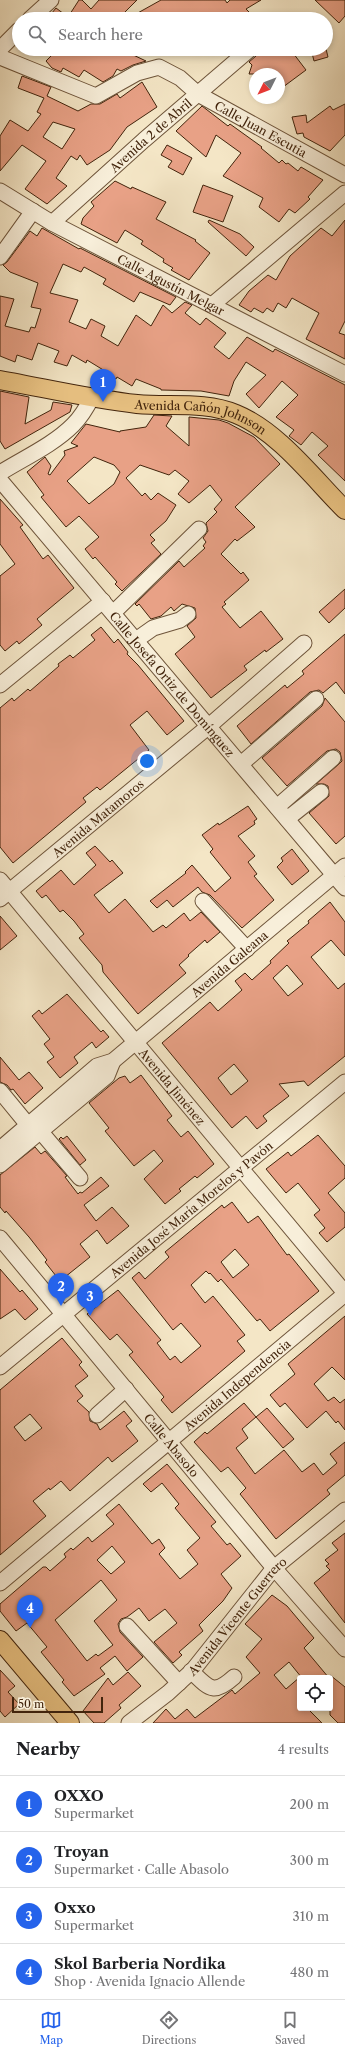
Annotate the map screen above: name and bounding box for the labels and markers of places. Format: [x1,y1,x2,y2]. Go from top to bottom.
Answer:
pin: 1 [90,369,116,402]
pin: 2 [48,1273,74,1306]
pin: 3 [77,1283,103,1316]
pin: 4 [17,1595,43,1628]

